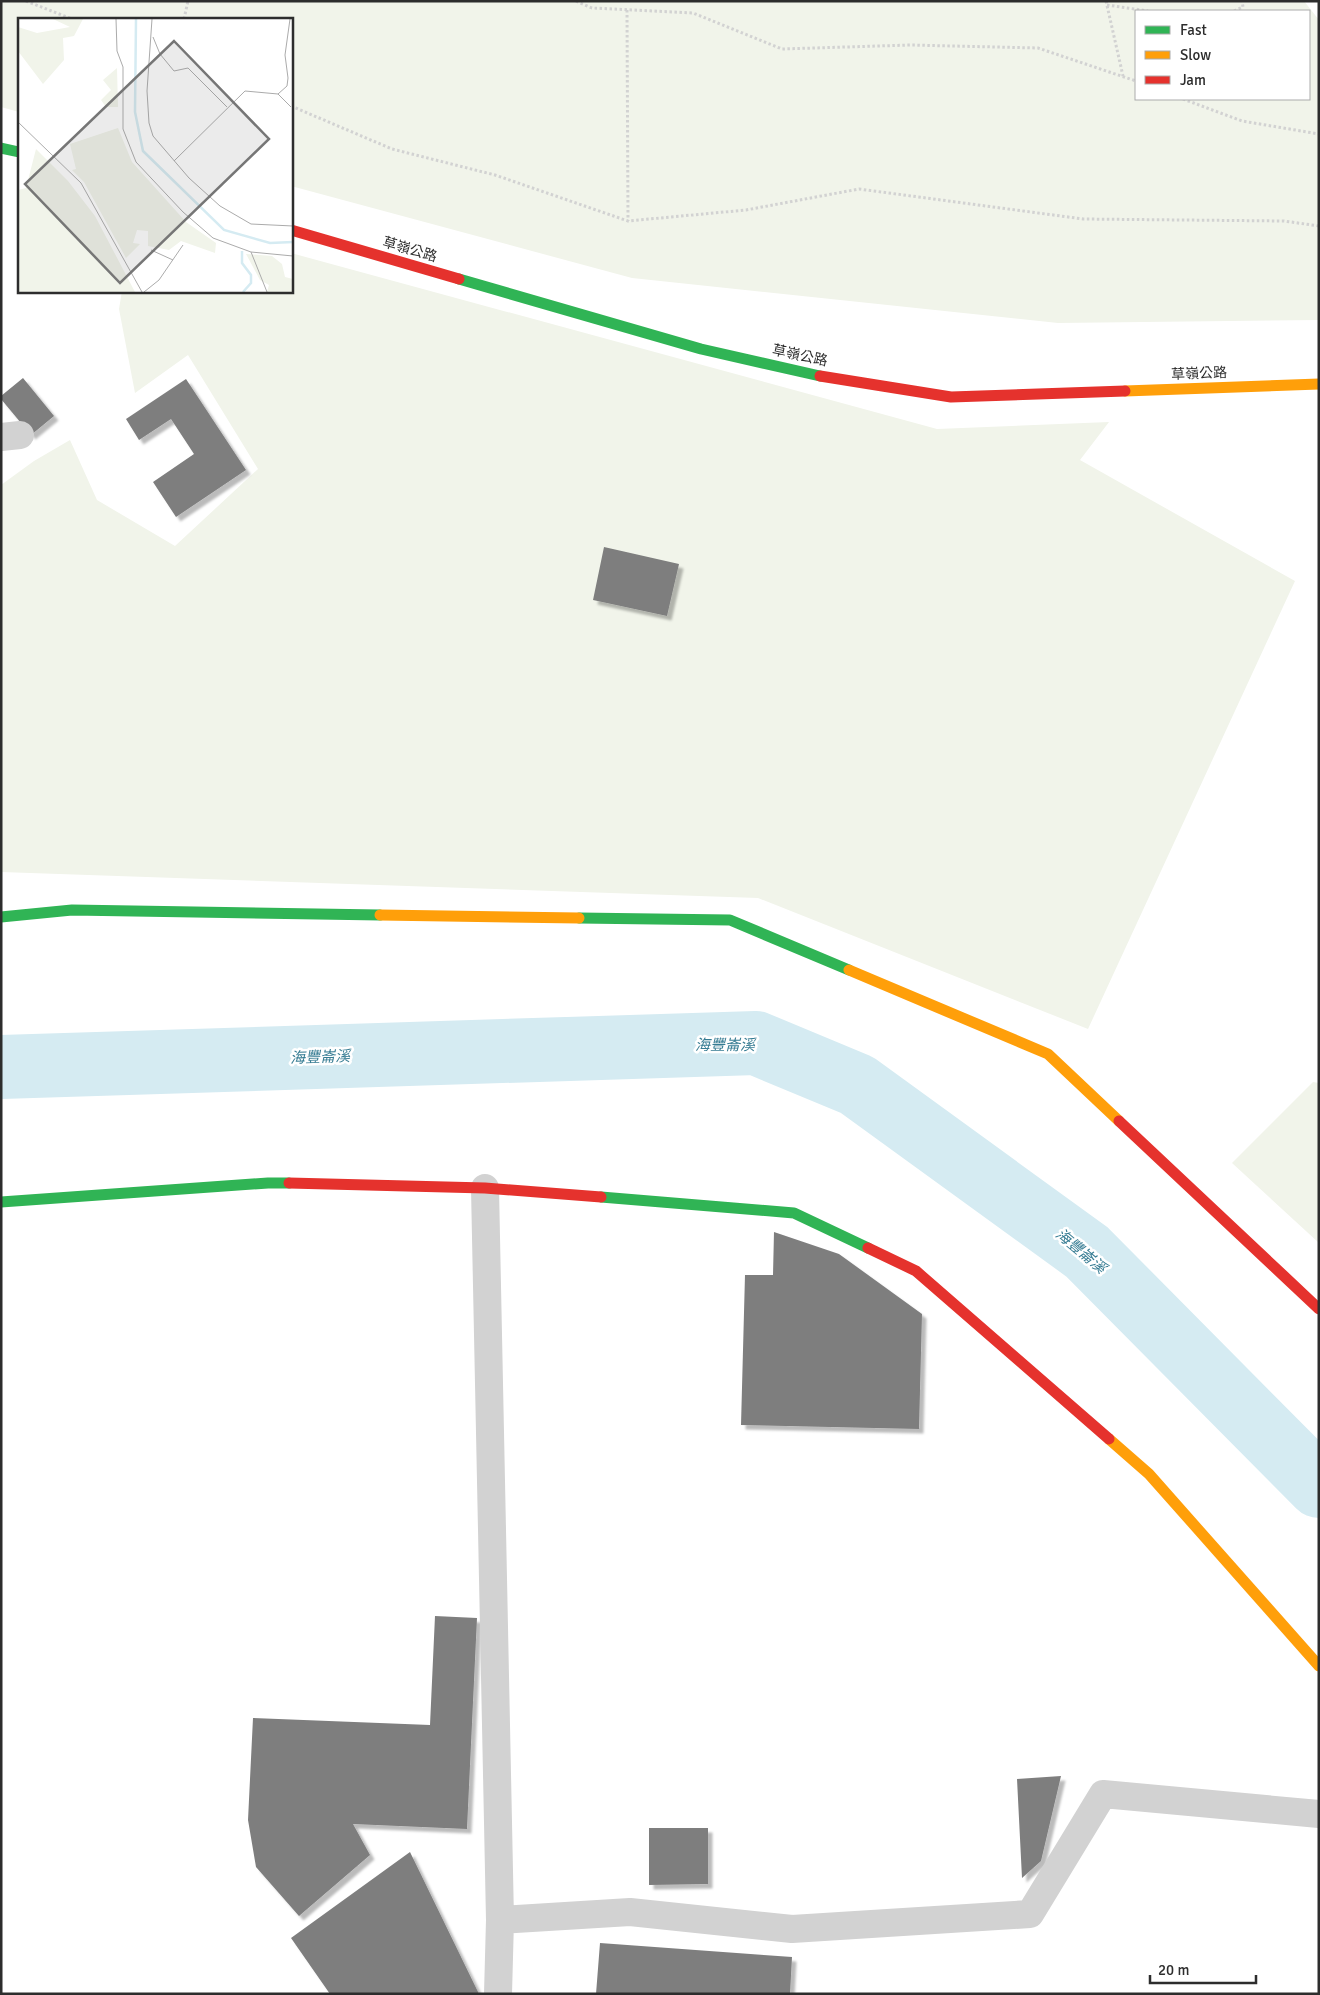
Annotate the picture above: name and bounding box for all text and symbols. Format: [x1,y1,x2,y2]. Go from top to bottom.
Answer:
legend [1135,10,1310,100]
inset map [18,18,292,292]
text: Fast [1180,21,1207,39]
text: Slow [1180,46,1211,64]
text: Jam [1180,71,1206,89]
street label: 草嶺公路 [381,234,439,265]
street label: 草嶺公路 [771,341,829,370]
street label: 草嶺公路 [1171,364,1227,383]
water label: 海豐崙溪 [695,1036,757,1054]
water label: 海豐崙溪 [290,1047,352,1067]
water label: 海豐崙溪 [1052,1225,1111,1278]
scale bar [1150,1952,1256,1984]
text: 20 m [1158,1961,1189,1979]

